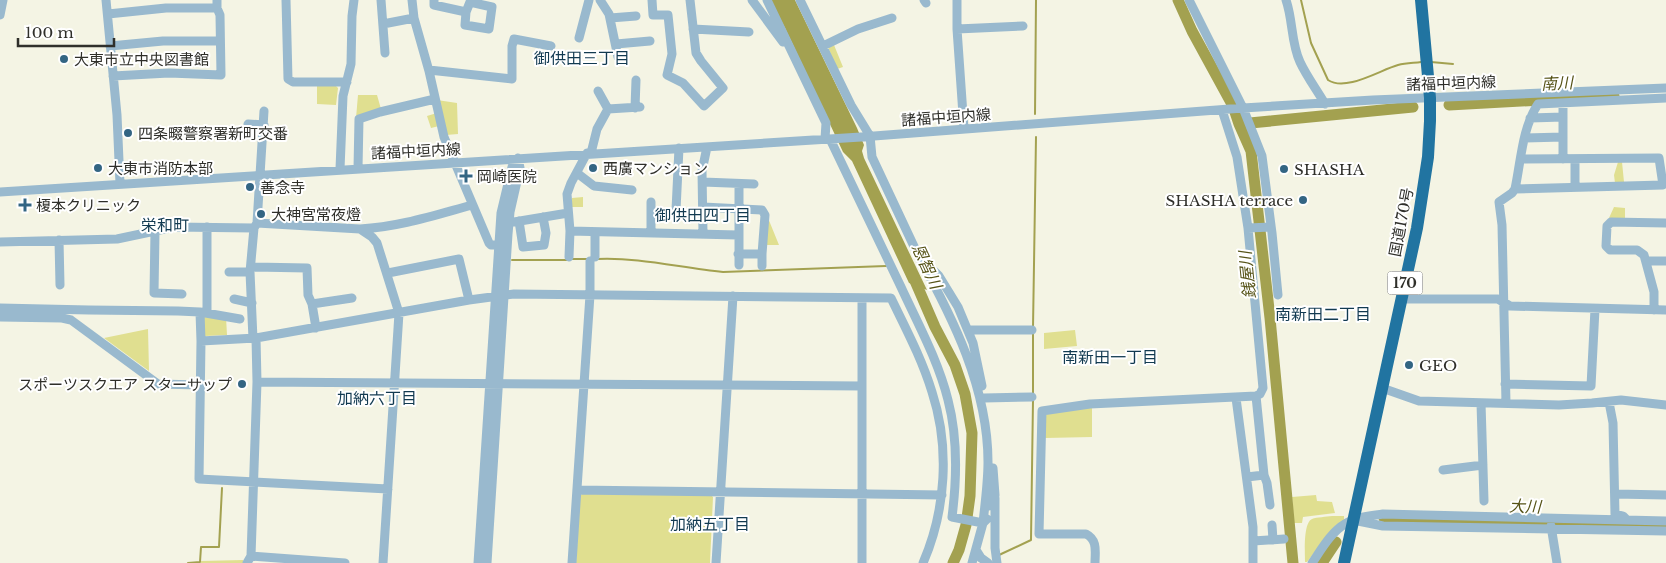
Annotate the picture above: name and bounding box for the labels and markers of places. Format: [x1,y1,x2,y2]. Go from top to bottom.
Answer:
place label: 大東市立中央図書館 [74,50,209,69]
marker: 大東市立中央図書館 [58,53,70,65]
place label: 四条畷警察署新町交番 [138,124,288,143]
marker: 四条畷警察署新町交番 [122,127,134,139]
place label: 大東市消防本部 [108,159,213,178]
place label: 西廣マンション [603,159,708,178]
place label: SHASHA [1294,160,1365,179]
marker: 大東市消防本部 [92,162,104,174]
marker: 西廣マンション [587,162,599,174]
marker: SHASHA [1278,163,1290,175]
place label: 岡崎医院 [477,167,537,186]
marker: 岡崎医院 [459,169,473,183]
place label: 善念寺 [260,178,305,197]
marker: 善念寺 [244,181,256,193]
place label: SHASHA terrace [1166,191,1293,210]
marker: SHASHA terrace [1297,194,1309,206]
place label: 榎本クリニック [36,196,141,215]
marker: 榎本クリニック [18,198,32,212]
place label: 大神宮常夜燈 [271,205,361,224]
marker: 大神宮常夜燈 [255,208,267,220]
place label: GEO [1419,356,1457,375]
marker: GEO [1403,359,1415,371]
place label: スポーツスクエア スターサップ [18,375,232,394]
marker: スポーツスクエア スターサップ [236,378,248,390]

